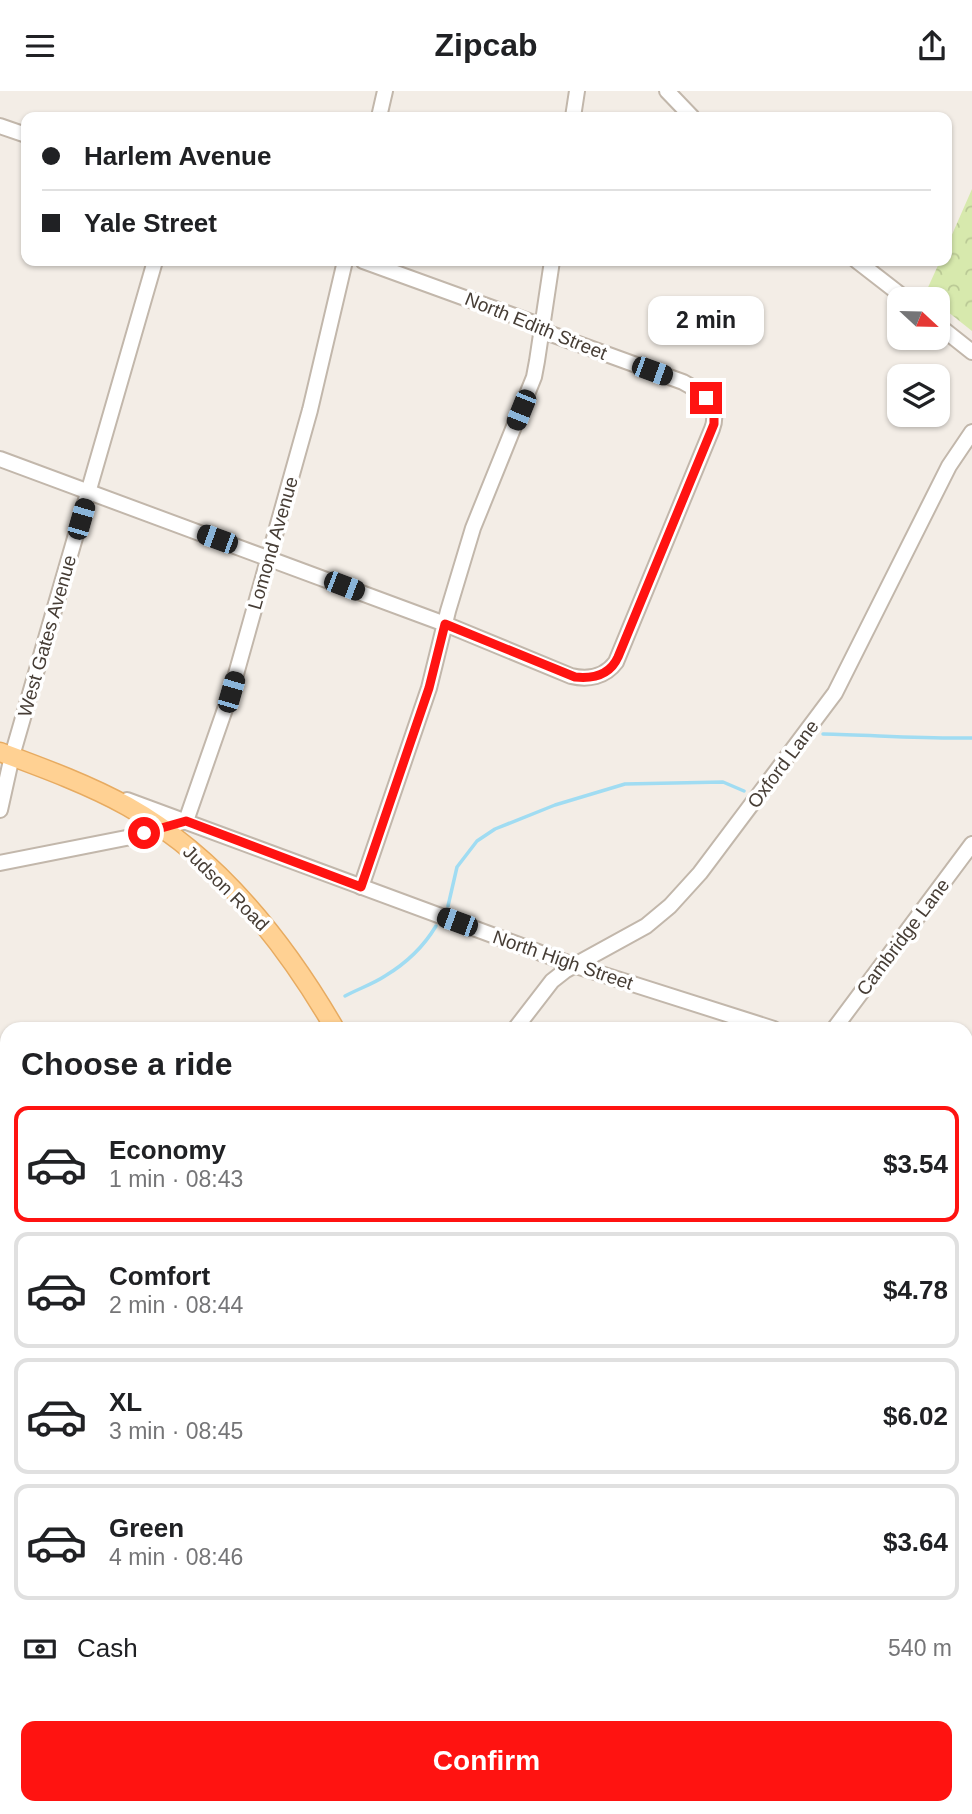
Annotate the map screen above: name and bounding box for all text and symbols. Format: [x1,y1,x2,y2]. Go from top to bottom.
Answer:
icon: menu [21,27,59,65]
text: Zipcab [434,27,538,63]
icon: share [913,27,951,65]
text: Harlem Avenue [84,141,271,171]
text: Yale Street [84,208,217,238]
north arrow [887,287,950,350]
map controls [887,287,950,427]
street label: North Edith Street [462,288,611,364]
callout: 2 min [648,296,764,345]
text: 2 min [676,307,736,333]
car [629,354,676,388]
button: layers [887,364,950,427]
route end [690,382,722,414]
car [504,387,539,433]
street label: Lomond Avenue [244,474,302,612]
car [66,496,97,542]
car [194,522,241,556]
street label: West Gates Avenue [14,553,80,719]
car [321,569,368,603]
car [216,669,247,715]
street label: Oxford Lane [743,716,823,812]
route start [128,817,160,849]
street label: Judson Road [179,841,273,935]
street label: Cambridge Lane [852,875,954,999]
car [434,905,481,939]
street label: North High Street [490,926,636,994]
text: Choose a ride [21,1046,233,1082]
icon: car [25,1133,88,1196]
text: Economy [109,1135,226,1165]
text: $3.54 [883,1149,948,1179]
text: 1 min · 08:43 [109,1166,243,1192]
icon: car [25,1259,88,1322]
text: Comfort [109,1261,210,1291]
text: $4.78 [883,1275,948,1305]
text: 2 min · 08:44 [109,1292,243,1318]
icon: car [25,1385,88,1448]
text: XL [109,1387,142,1417]
text: $6.02 [883,1401,948,1431]
text: 3 min · 08:45 [109,1418,243,1444]
icon: car [25,1511,88,1574]
text: Green [109,1513,184,1543]
text: $3.64 [883,1527,948,1557]
text: 4 min · 08:46 [109,1544,243,1570]
icon: cash [21,1630,59,1668]
text: Cash [77,1633,138,1663]
text: 540 m [888,1635,952,1661]
button: Confirm [21,1721,952,1801]

